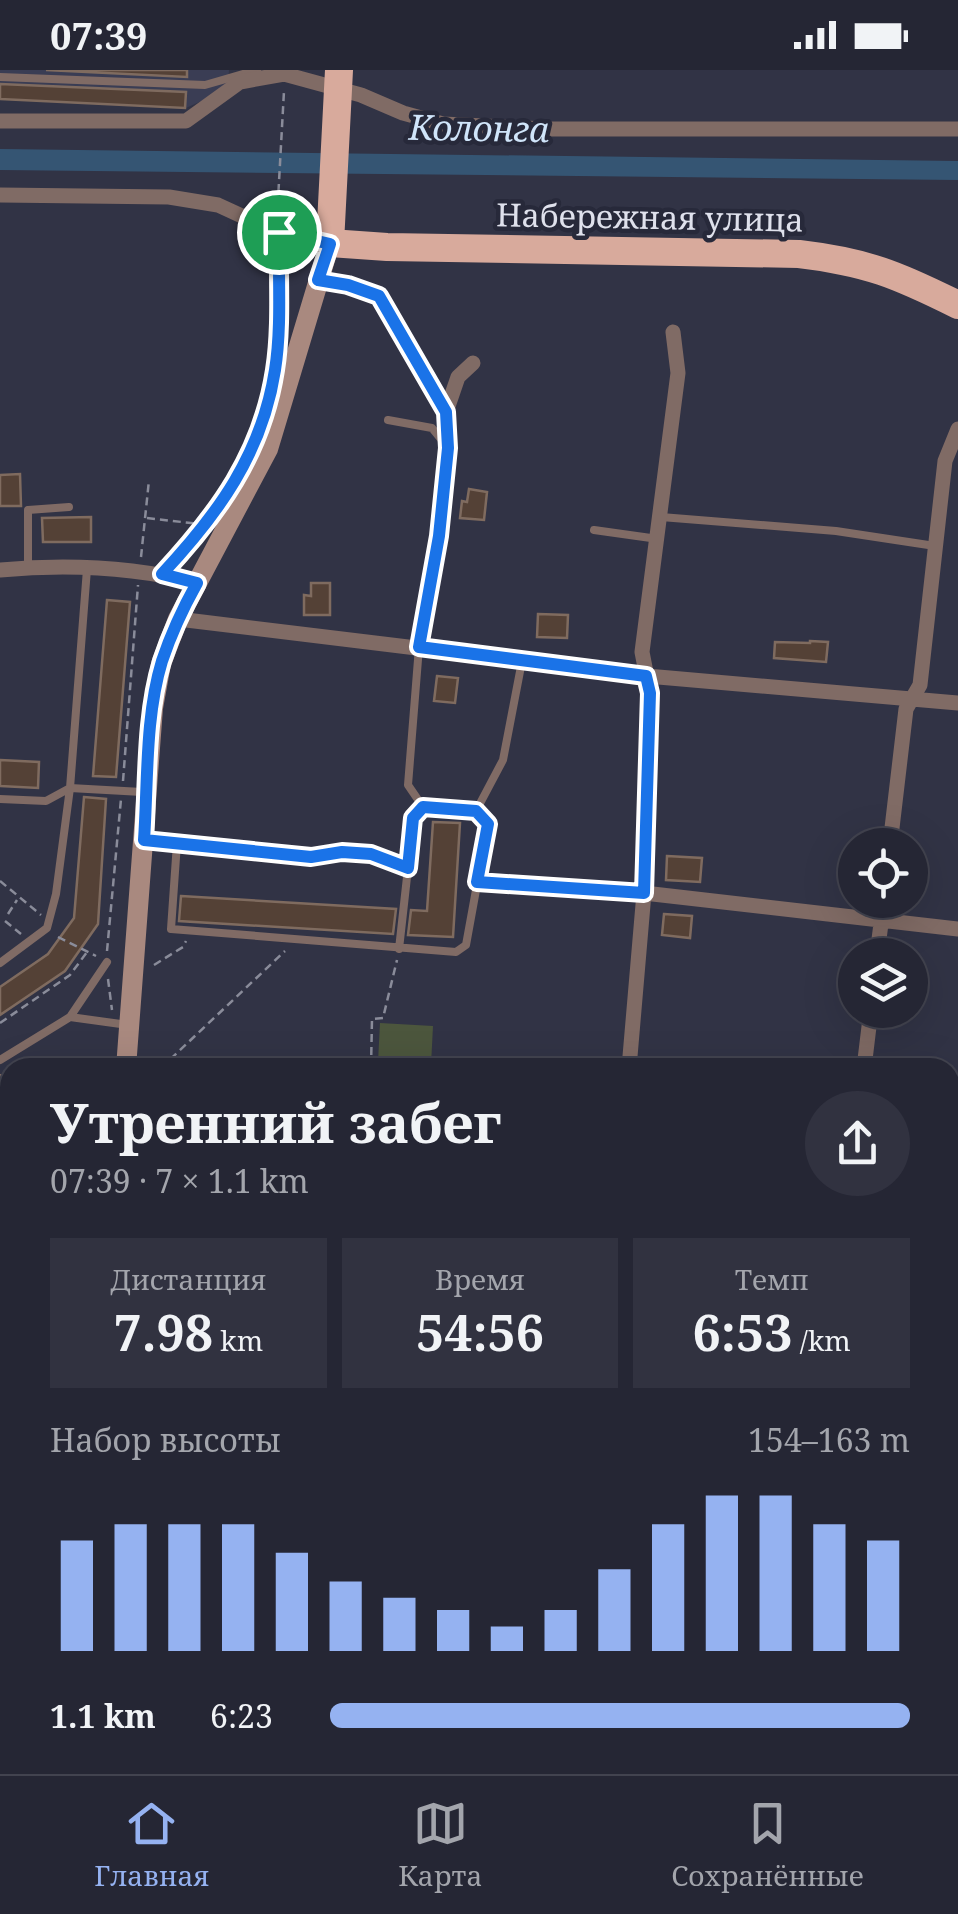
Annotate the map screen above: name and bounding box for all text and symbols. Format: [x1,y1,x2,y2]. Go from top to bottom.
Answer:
text: 07:39 [50,9,147,61]
water label: Колонга [407,103,550,152]
pin [237,190,322,275]
street label: Набережная улица [496,192,804,241]
icon: arrive [252,205,307,260]
map controls [838,828,928,1028]
button: locate [838,828,928,918]
button: layers [838,938,928,1028]
text: Утренний забег [50,1084,501,1159]
button: share [805,1091,910,1196]
text: 07:39 · 7 × 1.1 km [50,1159,309,1202]
text: Дистанция [110,1260,267,1298]
text: Время [435,1260,525,1298]
text: Темп [735,1260,809,1298]
text: 7.98 [114,1298,213,1366]
text: 54:56 [416,1298,544,1366]
text: 6:53 [693,1298,793,1366]
text: km [213,1321,263,1359]
text: /km [793,1321,851,1359]
text: Набор высоты [50,1418,281,1461]
text: 154–163 m [748,1418,910,1461]
text: 1.1 km [50,1694,156,1737]
text: 6:23 [210,1694,273,1737]
tab: Главная [94,1796,209,1894]
tab: Карта [398,1796,482,1894]
tab: Сохранённые [671,1796,864,1894]

